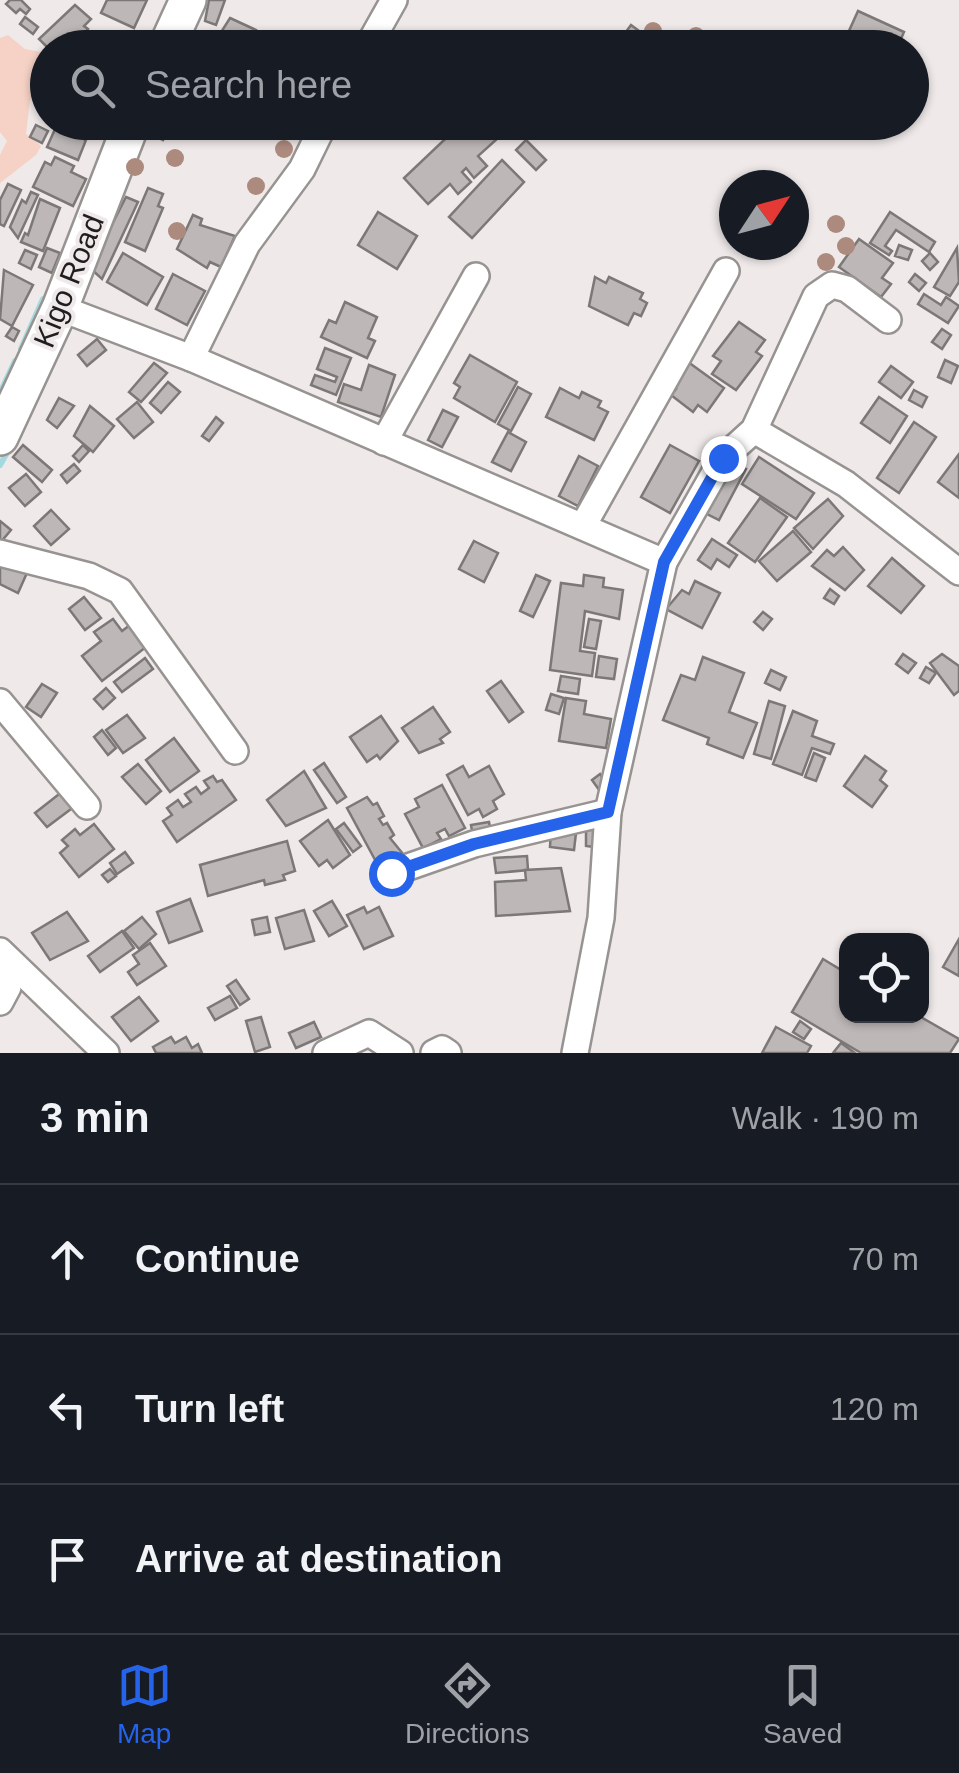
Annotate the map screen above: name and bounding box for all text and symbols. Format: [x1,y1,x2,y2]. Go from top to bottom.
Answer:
search box [30,30,929,140]
icon: search [65,58,120,113]
text: Search here [145,64,352,106]
north arrow [719,170,809,260]
street label: Kigo Road [27,210,110,352]
route end [701,436,747,482]
route start [369,851,415,897]
map controls [839,933,929,1023]
button: locate [839,933,929,1023]
text: 3 min [40,1094,150,1141]
text: Walk · 190 m [732,1100,919,1136]
icon: ahead [40,1232,95,1287]
text: Continue [135,1238,300,1280]
text: 70 m [848,1241,919,1277]
icon: left [40,1382,95,1437]
text: Turn left [135,1388,284,1430]
text: 120 m [830,1391,919,1427]
icon: arrive [40,1532,95,1587]
text: Arrive at destination [135,1538,502,1580]
tab: Map [117,1658,172,1750]
tab: Directions [405,1658,530,1750]
tab: Saved [763,1658,842,1750]

